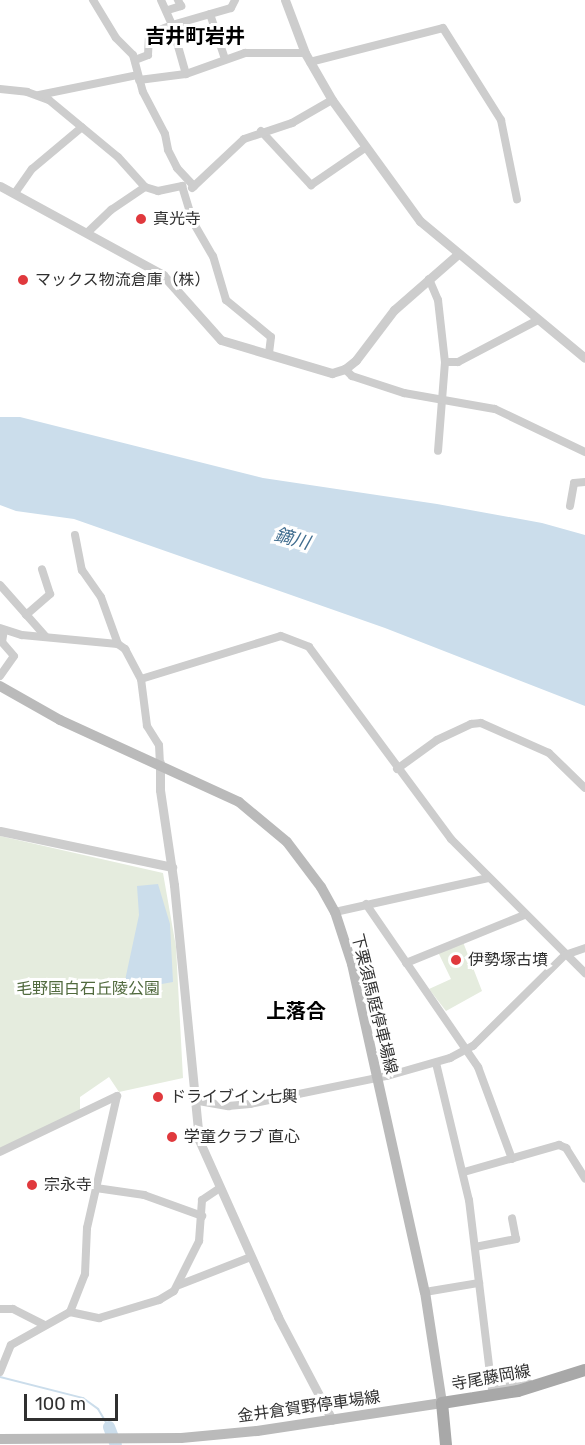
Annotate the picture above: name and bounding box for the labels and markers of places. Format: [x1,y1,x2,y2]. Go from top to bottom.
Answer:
place label: 真光寺 [153,209,201,229]
marker: 真光寺 [134,212,148,226]
place label: マックス物流倉庫（株） [35,270,211,290]
marker: マックス物流倉庫（株） [16,273,30,287]
place label: 伊勢塚古墳 [468,950,548,970]
marker: 伊勢塚古墳 [449,953,463,967]
place label: ドライブイン七輿 [170,1087,298,1107]
marker: ドライブイン七輿 [151,1090,165,1104]
place label: 学童クラブ 直心 [184,1127,300,1147]
marker: 学童クラブ 直心 [165,1130,179,1144]
place label: 宗永寺 [44,1175,92,1195]
marker: 宗永寺 [25,1178,39,1192]

